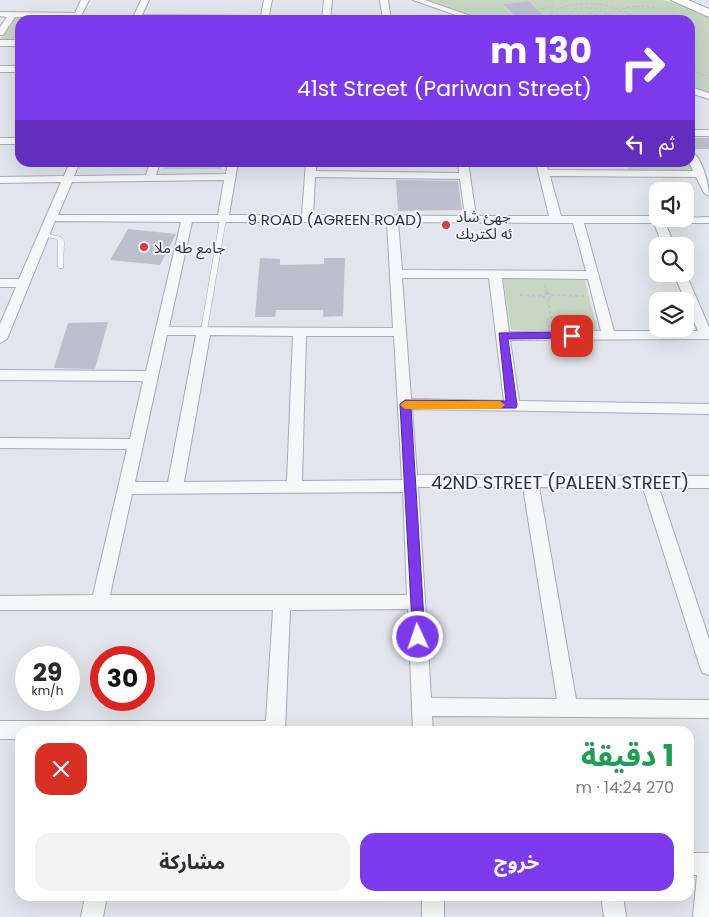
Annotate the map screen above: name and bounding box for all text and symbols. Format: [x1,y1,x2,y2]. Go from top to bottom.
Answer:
text: 130 m [490,26,592,75]
icon: right [610,35,675,100]
text: 41st Street (Pariwan Street) [297,73,592,104]
icon: left [621,130,649,158]
text: ثم [659,130,675,157]
map controls [649,182,694,337]
button: sound [649,182,694,227]
place label: جهئ شاد ئه لكتريك [456,206,512,244]
street label: 9 ROAD (AGREEN ROAD) [247,209,423,230]
marker: جهئ شاد ئه لكتريك [440,219,452,231]
place label: جامع طه ملا [154,237,226,260]
button: search [649,237,694,282]
marker: جامع طه ملا [138,241,150,253]
button: layers [649,292,694,337]
pin [551,315,593,357]
icon: arrive [558,322,586,350]
street label: 42ND STREET (PALEEN STREET) [431,470,689,495]
position arrow [391,610,443,662]
speed limit sign: 30 [90,646,155,711]
text: 29 [33,655,62,690]
text: km/h [32,682,63,699]
text: 1 دقيقة [581,734,674,777]
button: close [35,743,87,795]
text: 270 m · 14:24 [575,776,674,799]
button: مشاركة [35,833,350,891]
button: خروج [360,833,674,891]

